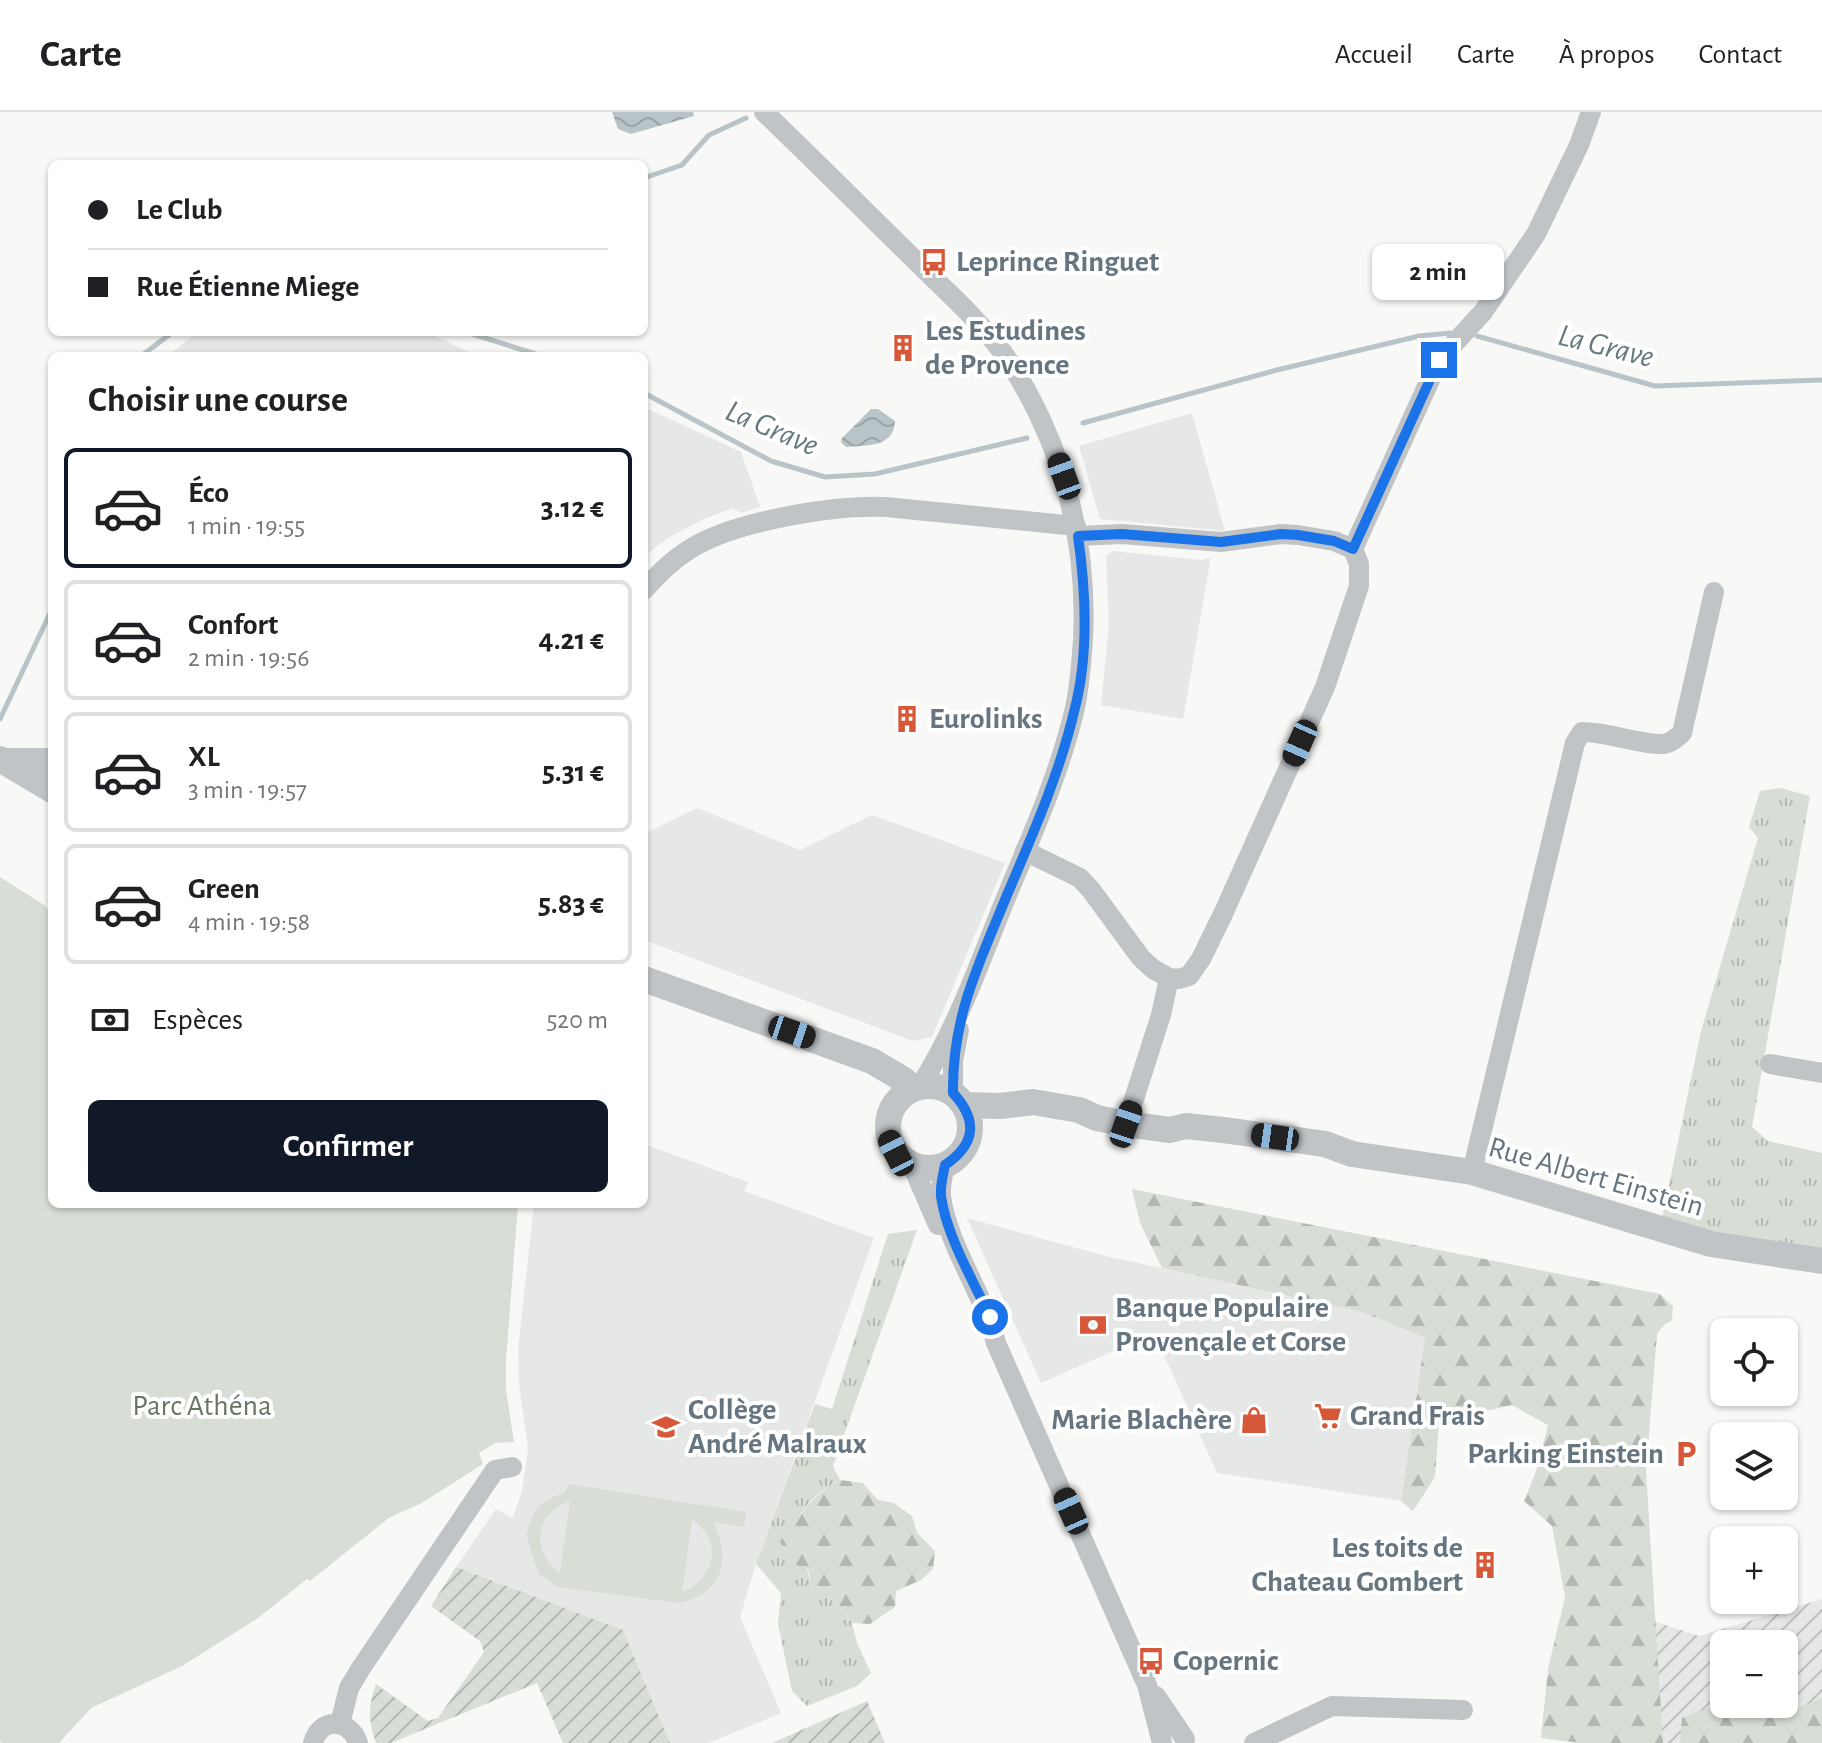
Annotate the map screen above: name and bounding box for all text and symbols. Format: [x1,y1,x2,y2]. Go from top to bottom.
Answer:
text: Carte [40,36,122,74]
text: Accueil [1335,41,1413,69]
text: Carte [1457,41,1515,69]
text: À propos [1559,41,1655,69]
text: Contact [1699,41,1782,69]
text: Le Club [136,195,222,225]
callout: 2 min [1373,244,1505,300]
bus stop icon: Leprince Ringuet [919,247,949,277]
place label: Leprince Ringuet [956,247,1159,277]
text: 2 min [1409,259,1467,285]
text: Rue Étienne Miege [136,272,359,302]
place label: Les Estudines de Provence [925,316,1086,380]
water label: La Grave [1555,319,1657,373]
building icon: Les Estudines de Provence [888,333,918,363]
route end [1421,342,1457,378]
text: Choisir une course [88,382,348,418]
water label: La Grave [721,394,823,462]
car [1045,449,1083,503]
icon: car [92,472,164,544]
text: Éco [188,478,229,508]
text: 3.12 € [541,493,604,523]
text: 1 min · 19:55 [188,513,305,539]
icon: car [92,604,164,676]
text: Confort [188,610,278,640]
text: 4.21 € [539,625,604,655]
text: 2 min · 19:56 [188,645,309,671]
building icon: Eurolinks [892,704,922,734]
place label: Eurolinks [929,704,1043,734]
car [1279,716,1321,770]
icon: car [92,736,164,808]
text: XL [188,742,220,772]
text: 5.31 € [542,757,604,787]
text: 3 min · 19:57 [188,777,307,803]
icon: car [92,868,164,940]
text: Green [188,874,260,904]
text: 5.83 € [538,889,604,919]
text: 4 min · 19:58 [188,909,310,935]
icon: cash [88,998,132,1042]
text: Espèces [152,1005,243,1035]
text: 520 m [546,1007,608,1033]
car [765,1013,819,1051]
car [1107,1097,1145,1151]
button: Confirmer [88,1100,608,1192]
car [1250,1122,1300,1152]
car [874,1126,918,1180]
street label: Rue Albert Einstein [1485,1132,1707,1222]
place label: Banque Populaire Provençale et Corse [1115,1293,1346,1357]
route start [972,1299,1008,1335]
bank icon: Banque Populaire Provençale et Corse [1078,1310,1108,1340]
map controls [1710,1318,1798,1718]
button: locate [1710,1318,1798,1406]
park label: Parc Athéna [132,1391,272,1421]
place label: Collège André Malraux [688,1395,867,1459]
supermarket icon: Grand Frais [1313,1401,1343,1431]
place label: Grand Frais [1350,1401,1485,1431]
place label: Marie Blachère [1051,1405,1232,1435]
shop icon: Marie Blachère [1239,1405,1269,1435]
school or university icon: Collège André Malraux [651,1412,681,1442]
button: layers [1710,1422,1798,1510]
place label: Parking Einstein [1467,1439,1664,1469]
parking icon: Parking Einstein [1671,1439,1701,1469]
car [1050,1484,1092,1538]
button: + [1710,1526,1798,1614]
place label: Les toits de Chateau Gombert [1251,1533,1463,1597]
building icon: Les toits de Chateau Gombert [1470,1550,1500,1580]
button: − [1710,1630,1798,1718]
bus stop icon: Copernic [1136,1646,1166,1676]
place label: Copernic [1173,1646,1279,1676]

